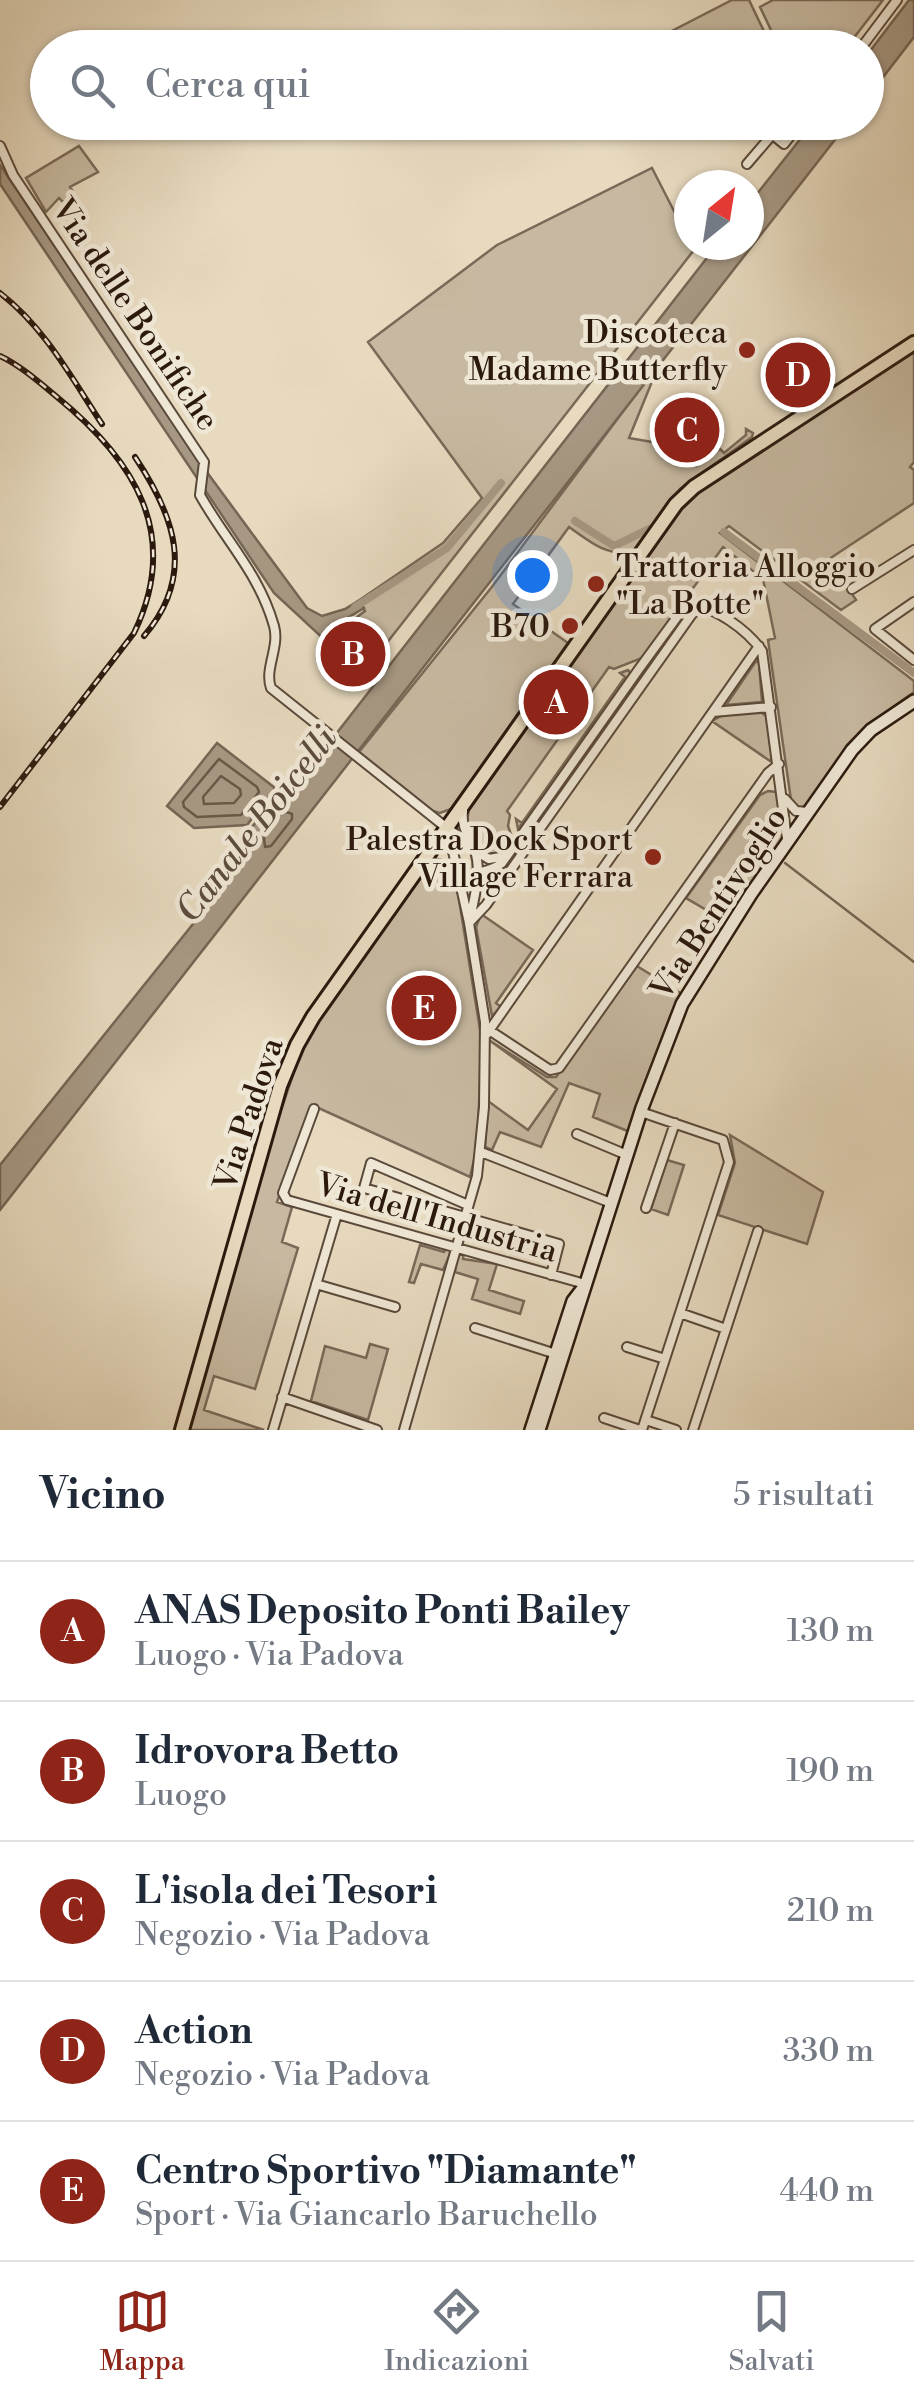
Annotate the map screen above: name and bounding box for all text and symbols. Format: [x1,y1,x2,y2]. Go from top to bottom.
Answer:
search box [30,30,884,140]
icon: search [65,58,120,113]
text: Cerca qui [145,62,310,109]
north arrow [674,170,764,260]
street label: Via delle Bonifiche [42,190,228,438]
place label: Discoteca Madame Butterfly [469,313,728,390]
pin: D [766,338,830,412]
marker: Discoteca Madame Butterfly [736,339,758,361]
pin: C [654,392,720,468]
place label: Trattoria Alloggio "La Botte" [616,547,876,624]
your location [507,550,558,601]
marker: Trattoria Alloggio "La Botte" [585,573,607,595]
place label: B70 [490,607,550,647]
marker: B70 [559,615,581,637]
pin: B [320,616,386,692]
pin: A [524,664,588,740]
water label: Canale Boicelli [167,718,347,931]
street label: Via Bentivoglio [641,800,796,1008]
place label: Palestra Dock Sport Village Ferrara [346,820,634,897]
marker: Palestra Dock Sport Village Ferrara [642,846,664,868]
pin: E [392,970,456,1046]
street label: Via Padova [205,1032,293,1197]
street label: Via dell'Industria [310,1164,563,1272]
text: Vicino [40,1469,166,1522]
text: 5 risultati [733,1475,874,1515]
text: ANAS Deposito Ponti Bailey [135,1588,630,1635]
text: A [61,1611,84,1651]
text: 130 m [787,1611,874,1651]
text: Luogo · Via Padova [135,1635,404,1675]
text: Idrovora Betto [135,1728,399,1775]
text: B [60,1751,85,1791]
text: 190 m [786,1751,874,1791]
text: Luogo [135,1775,227,1815]
text: L'isola dei Tesori [135,1868,437,1915]
text: C [61,1891,84,1931]
text: 210 m [787,1891,874,1931]
text: Negozio · Via Padova [135,1915,430,1955]
text: Action [135,2008,253,2055]
text: D [60,2031,85,2071]
text: 330 m [783,2031,874,2071]
text: Negozio · Via Padova [135,2055,430,2095]
text: Centro Sportivo "Diamante" [135,2148,636,2195]
text: E [61,2171,84,2211]
text: 440 m [779,2171,874,2211]
text: Sport · Via Giancarlo Baruchello [135,2195,598,2235]
tab: Mappa [100,2284,185,2379]
tab: Indicazioni [384,2284,529,2379]
tab: Salvati [729,2284,814,2379]

